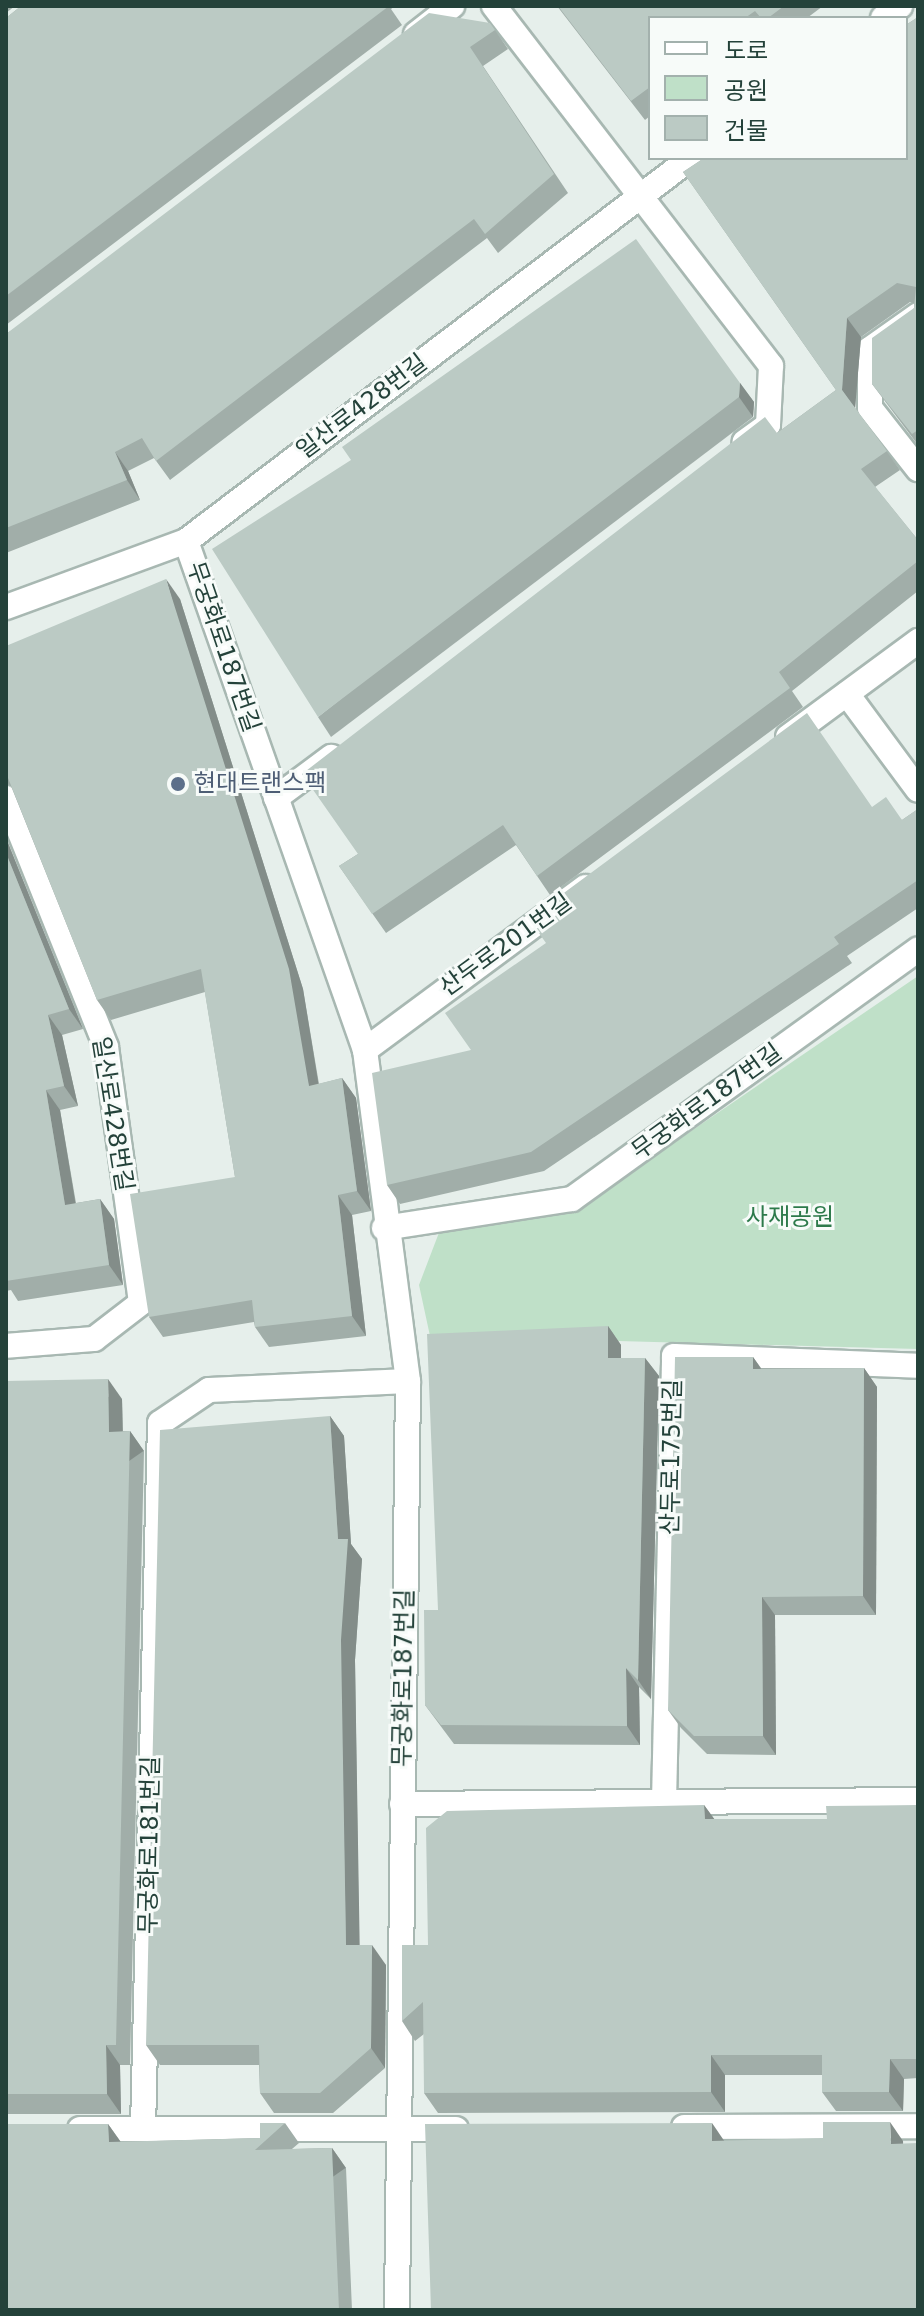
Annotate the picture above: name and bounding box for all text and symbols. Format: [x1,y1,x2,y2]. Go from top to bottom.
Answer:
legend [648,16,908,160]
text: 도로 [724,37,768,65]
text: 공원 [724,77,768,105]
text: 건물 [724,117,768,145]
street label: 일산로428번길 [291,348,433,466]
street label: 무궁화로187번길 [180,558,266,736]
place label: 현대트랜스팩 [194,770,326,798]
marker: 현대트랜스팩 [169,775,187,793]
street label: 산두로201번길 [434,887,578,1003]
street label: 일산로428번길 [86,1035,138,1193]
street label: 무궁화로187번길 [626,1038,788,1166]
park label: 사재공원 [746,1204,834,1232]
street label: 산두로175번길 [656,1379,688,1535]
street label: 무궁화로187번길 [388,1589,420,1767]
street label: 무궁화로181번길 [134,1756,166,1934]

